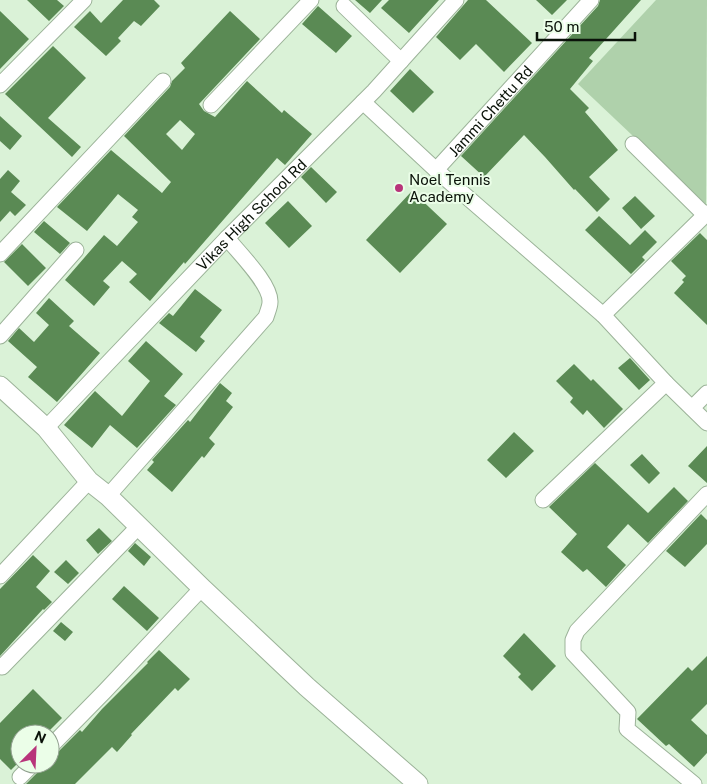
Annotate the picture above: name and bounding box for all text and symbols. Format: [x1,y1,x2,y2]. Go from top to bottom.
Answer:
scale bar [537,10,634,42]
text: 50 m [544,18,579,35]
street label: Jammi Chettu Rd [444,62,536,160]
street label: Vikas High School Rd [193,155,310,274]
place label: Noel Tennis Academy [409,171,490,205]
marker: Noel Tennis Academy [393,182,405,194]
north arrow [10,724,60,774]
text: N [32,728,49,747]

